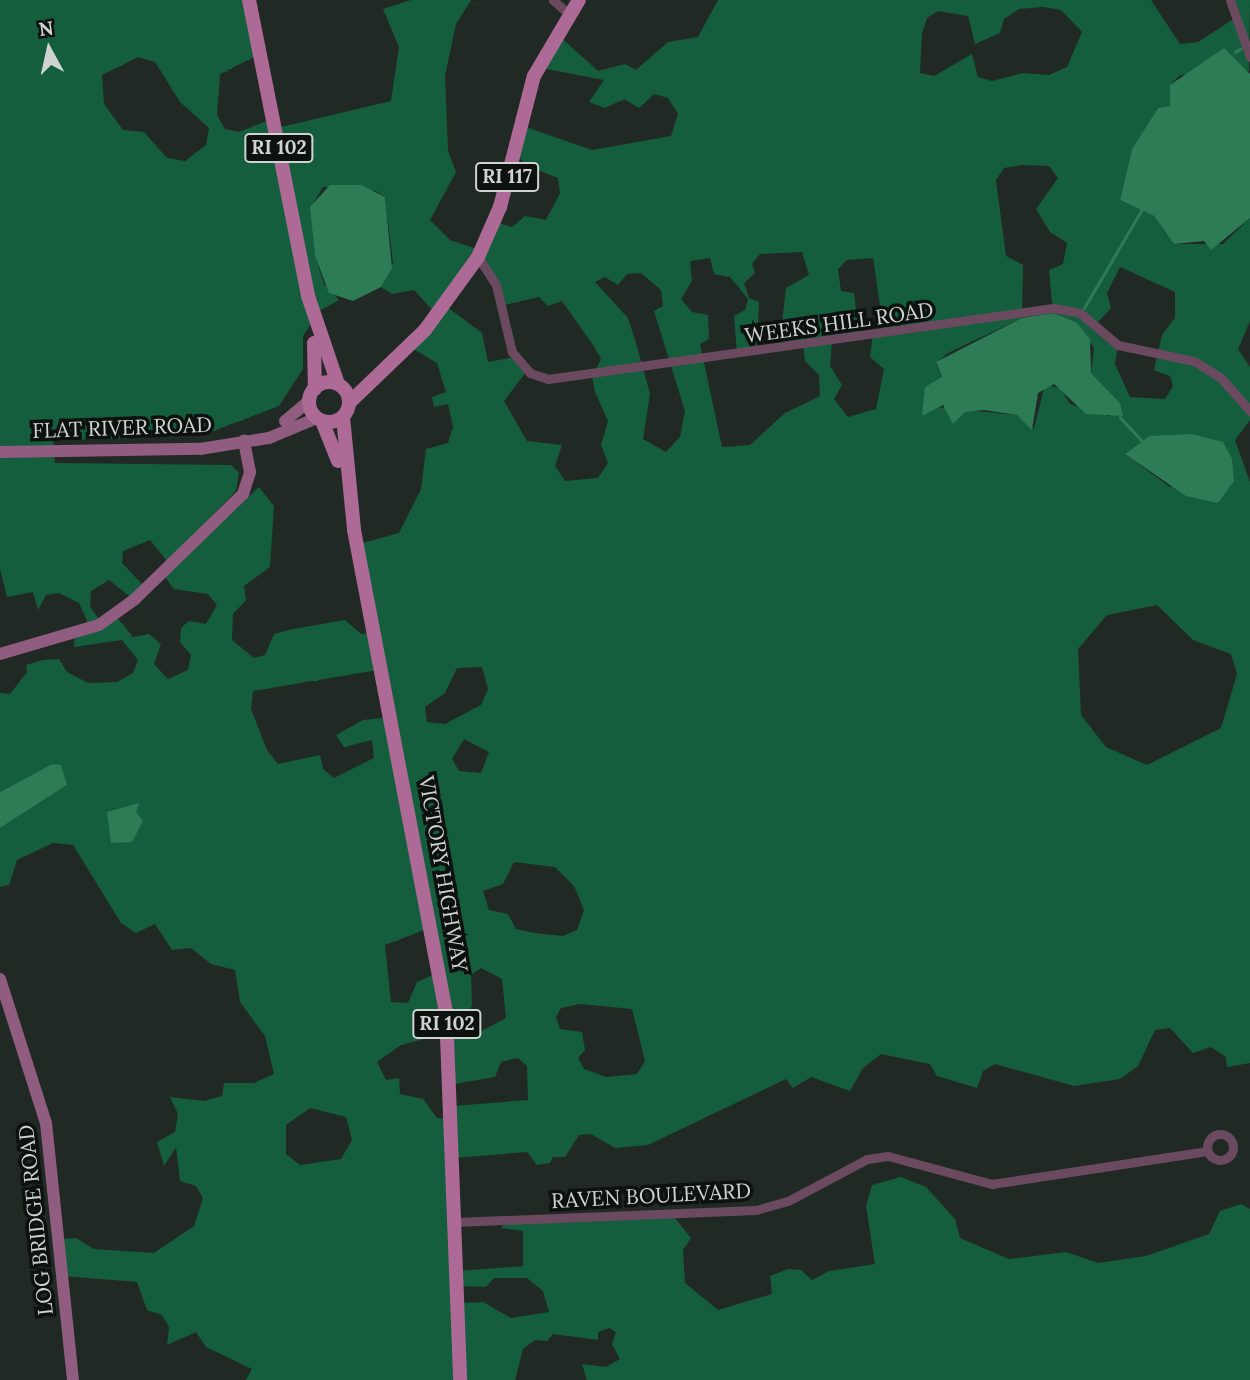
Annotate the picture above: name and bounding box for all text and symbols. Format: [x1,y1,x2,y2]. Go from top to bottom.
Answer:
north arrow [14,14,84,84]
text: N [37,15,55,41]
road number: RI 102 [244,132,314,164]
road number: RI 117 [474,162,540,192]
street label: WEEKS HILL ROAD [743,297,935,349]
street label: FLAT RIVER ROAD [32,412,212,444]
street label: VICTORY HIGHWAY [413,774,473,974]
road number: RI 102 [412,1008,482,1040]
street label: LOG BRIDGE ROAD [13,1123,59,1317]
street label: RAVEN BOULEVARD [550,1178,752,1214]

